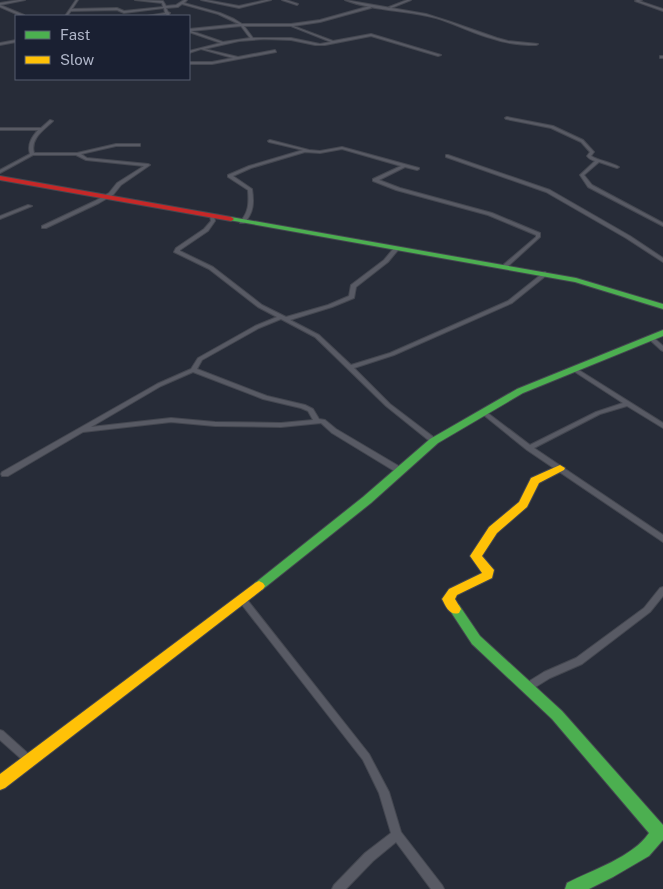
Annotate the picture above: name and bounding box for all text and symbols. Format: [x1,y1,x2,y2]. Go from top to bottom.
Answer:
legend [15,15,190,80]
text: Fast [60,26,90,43]
text: Slow [60,51,95,68]

